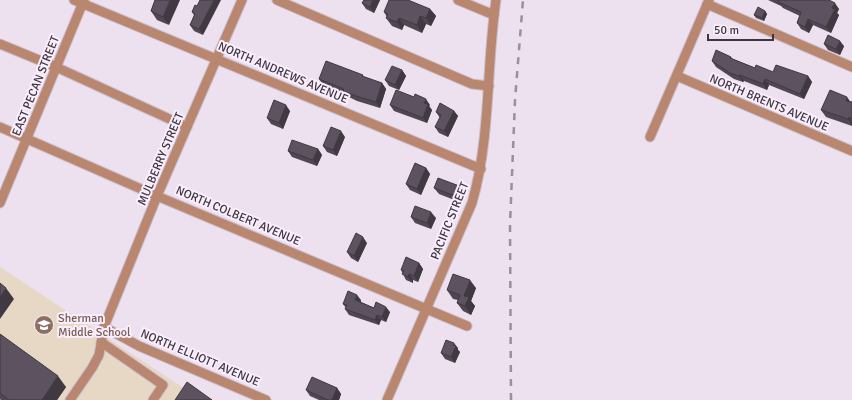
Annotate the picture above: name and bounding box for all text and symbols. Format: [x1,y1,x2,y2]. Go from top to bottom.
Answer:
scale bar [708,16,773,42]
text: 50 m [714,23,739,38]
street label: EAST PECAN STREET [9,34,63,138]
street label: NORTH ANDREWS AVENUE [216,39,350,107]
street label: NORTH BRENTS AVENUE [707,71,831,135]
street label: MULBERRY STREET [135,110,187,208]
street label: PACIFIC STREET [428,180,472,262]
street label: NORTH COLBERT AVENUE [173,183,303,249]
place label: Sherman Middle School [58,311,131,340]
school or university icon: Sherman Middle School [33,314,55,336]
street label: NORTH ELLIOTT AVENUE [138,326,262,390]

